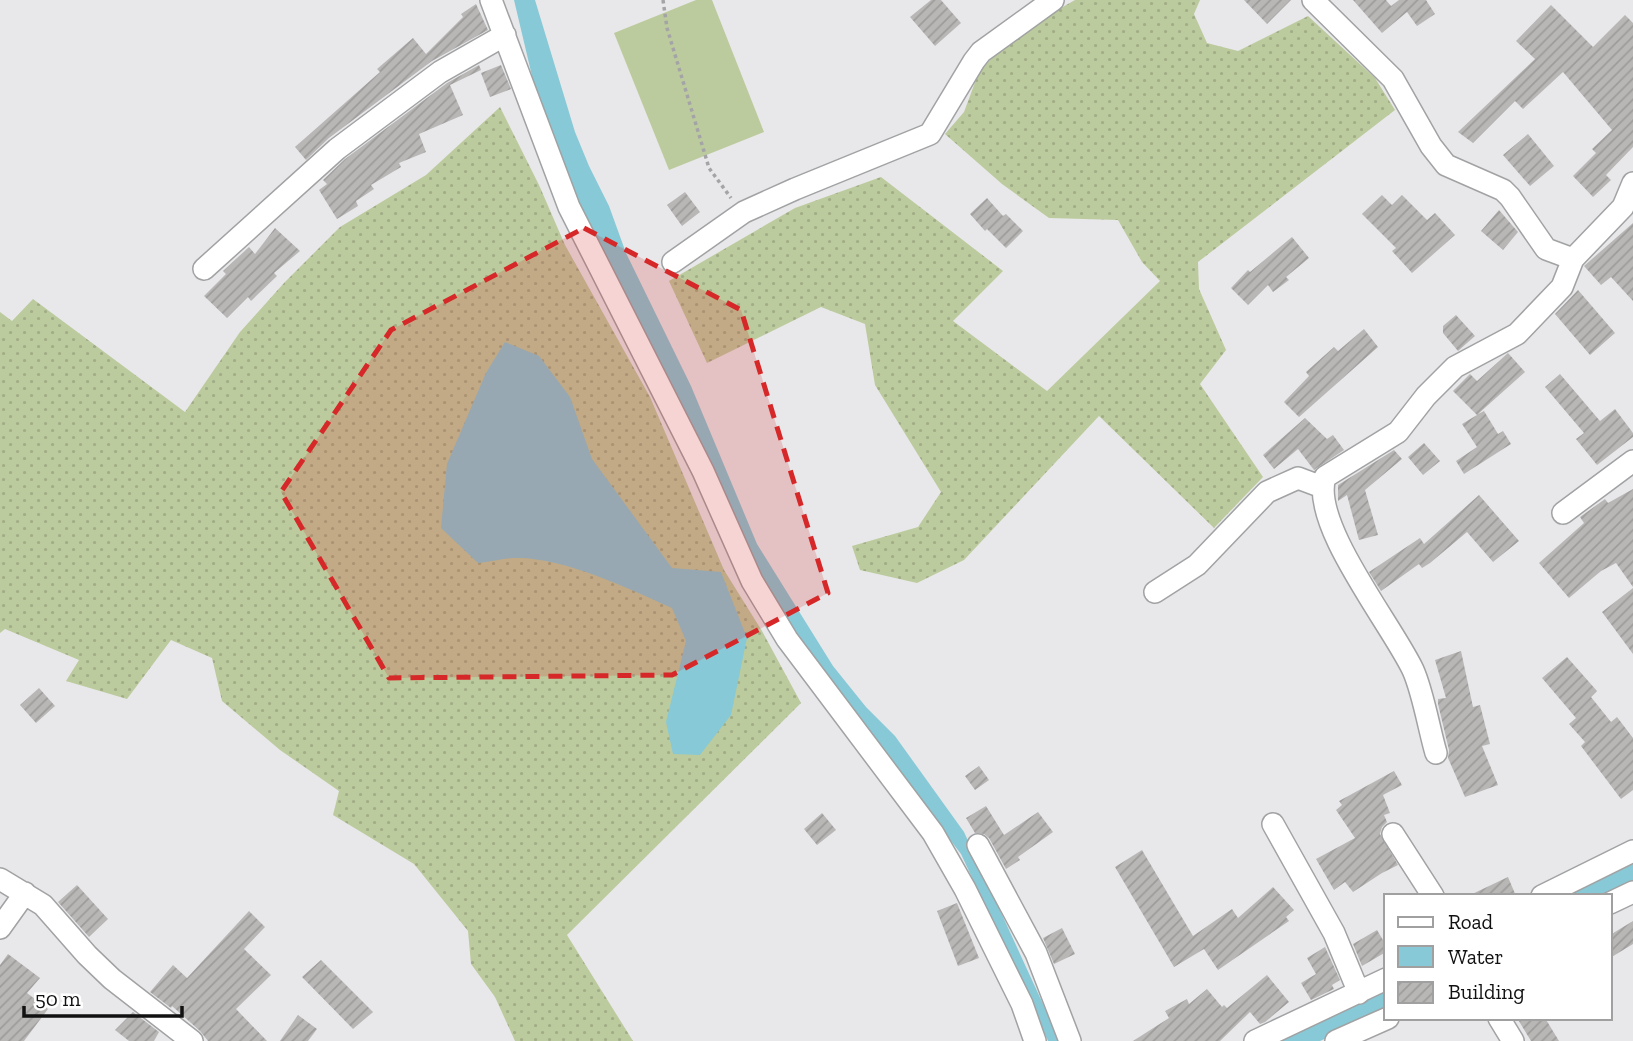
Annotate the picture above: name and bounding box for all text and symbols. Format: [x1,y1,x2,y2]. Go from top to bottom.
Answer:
legend [1384,894,1612,1020]
text: Road [1448,909,1494,934]
text: Water [1448,944,1503,969]
scale bar [24,974,182,1018]
text: Building [1448,979,1525,1004]
text: 50 m [35,986,81,1011]

